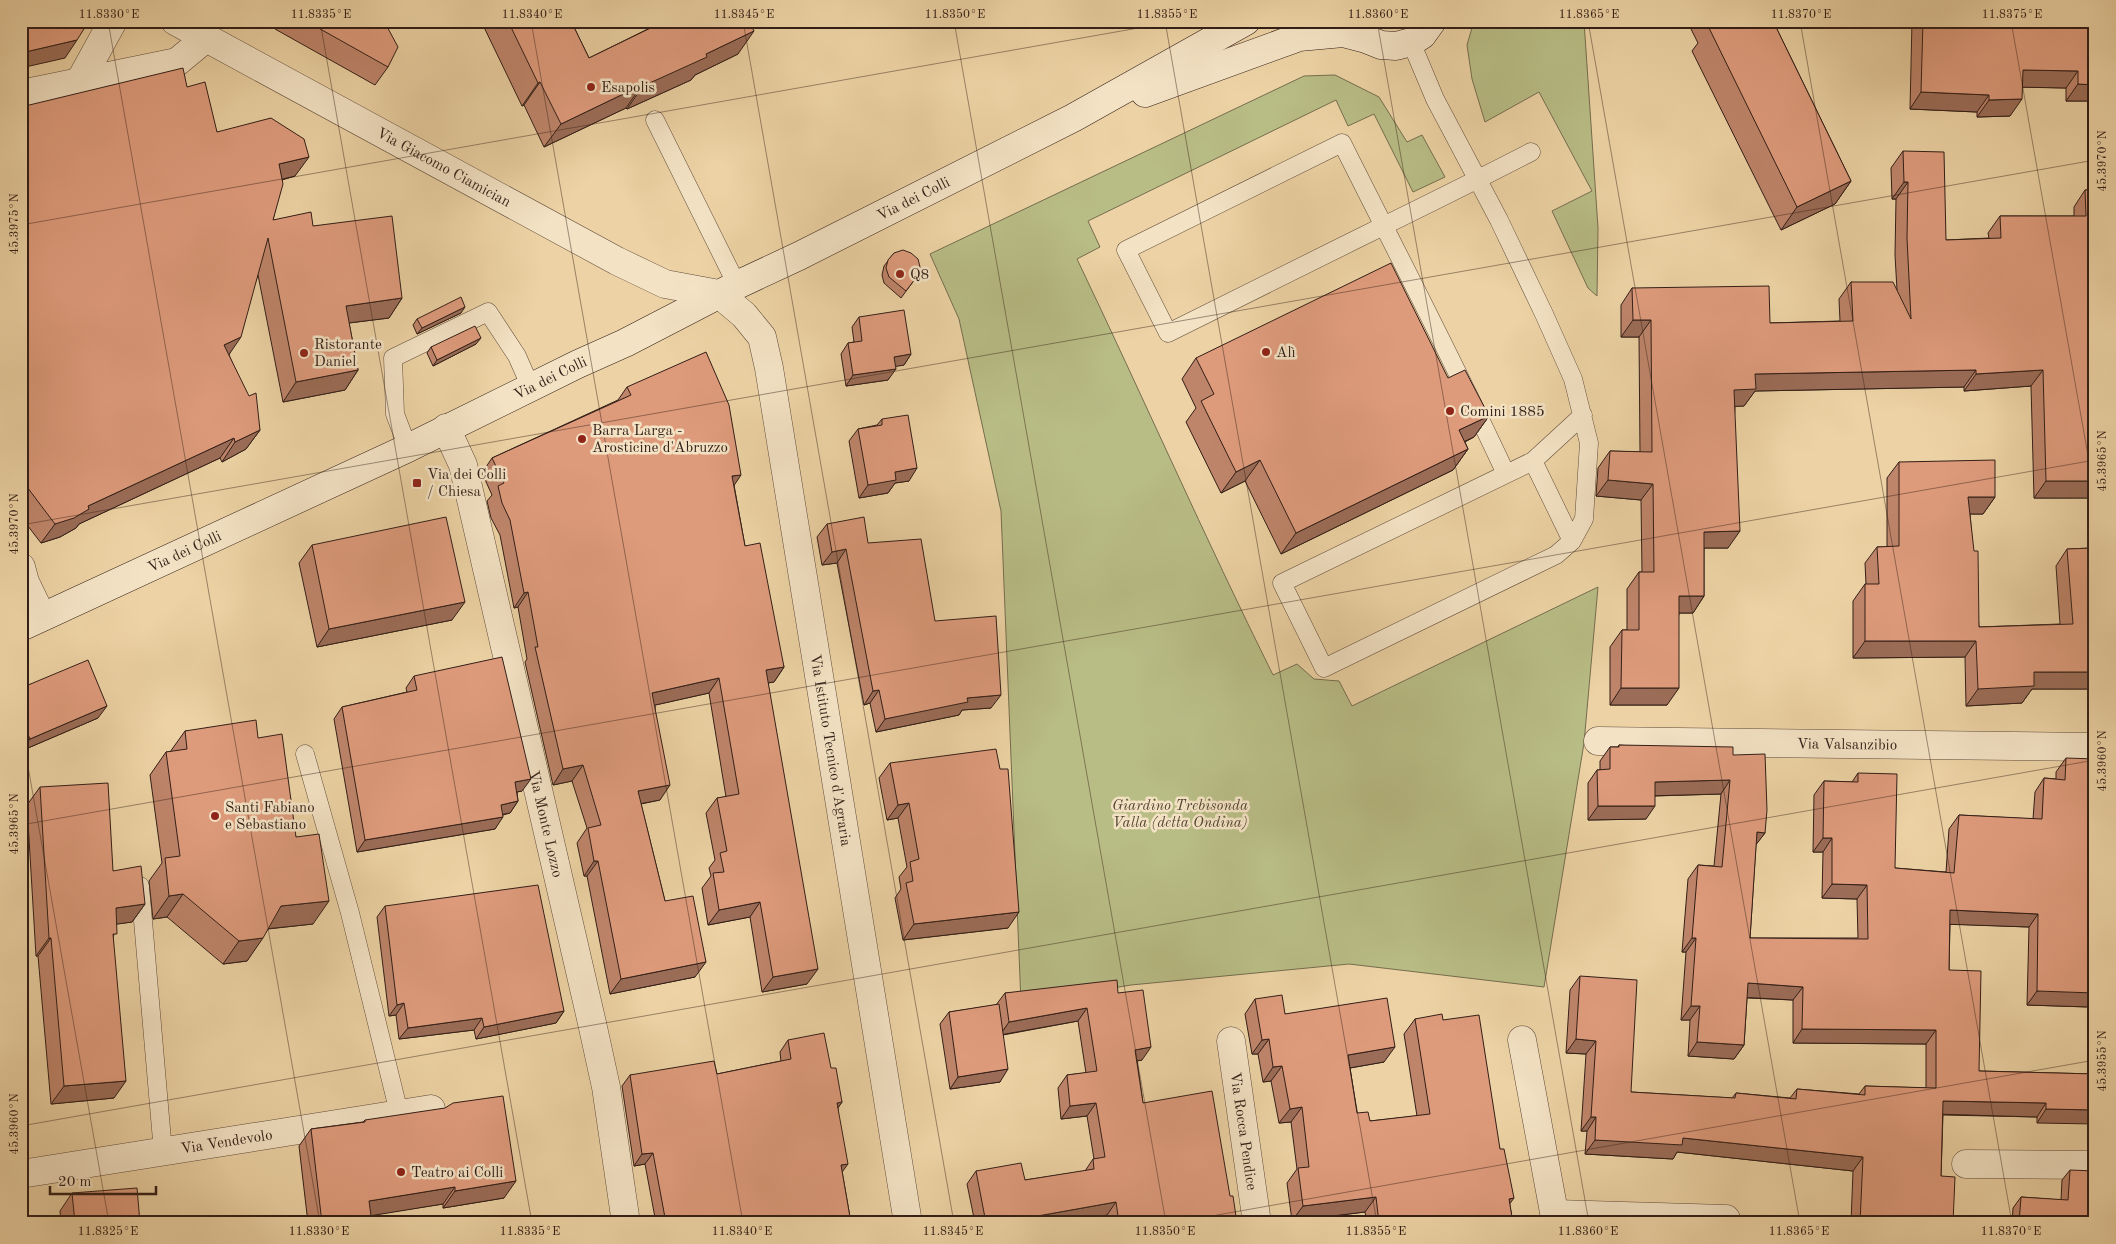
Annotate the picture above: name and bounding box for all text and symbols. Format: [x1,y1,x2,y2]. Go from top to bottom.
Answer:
text: 11.8335°E [291,8,351,21]
text: 11.8345°E [714,8,774,21]
text: 11.8350°E [925,8,985,21]
text: 11.8355°E [1137,8,1197,21]
text: 11.8365°E [1559,8,1619,21]
text: 11.8375°E [1982,8,2042,21]
text: 11.8330°E [79,9,139,21]
text: 11.8340°E [502,9,562,21]
text: 11.8360°E [1348,9,1408,21]
text: 11.8370°E [1771,9,1831,21]
marker: Esapolis [585,81,597,93]
place label: Esapolis [601,81,655,96]
street label: Via Giacomo Ciamician [374,126,513,211]
text: 45.3970°N [2096,130,2109,192]
street label: Via dei Colli [875,175,953,224]
text: 45.3975°N [8,193,21,255]
marker: Q8 [894,268,906,280]
place label: Q8 [910,268,929,283]
place label: Ristorante Daniel [314,338,382,370]
marker: Alì [1260,346,1272,358]
place label: Alì [1276,346,1296,361]
marker: Ristorante Daniel [298,347,310,359]
street label: Via dei Colli [512,355,590,403]
marker: Comini 1885 [1444,405,1456,417]
place label: Comini 1885 [1460,405,1545,420]
place label: Barra Larga - Arosticine d'Abruzzo [592,424,728,456]
text: 45.3965°N [2096,430,2109,492]
marker: Barra Larga - Arosticine d'Abruzzo [576,433,588,445]
place label: Via dei Colli / Chiesa [427,468,506,500]
marker: Via dei Colli / Chiesa [411,477,423,489]
text: 45.3970°N [8,493,21,555]
street label: Via dei Colli [146,529,224,576]
street label: Via Istituto Tecnico d'Agraria [807,653,853,848]
text: 45.3960°N [2096,730,2109,792]
street label: Via Valsanzibio [1797,737,1897,754]
street label: Via Monte Lozzo [525,769,564,879]
text: 45.3965°N [8,793,21,855]
park label: Giardino Trebisonda Valla (detta Ondina) [1112,799,1248,831]
place label: Santi Fabiano e Sebastiano [225,801,315,833]
marker: Santi Fabiano e Sebastiano [209,810,221,822]
text: 45.3955°N [2096,1030,2109,1092]
street label: Via Rocca Pendice [1227,1071,1258,1192]
text: 45.3960°N [8,1093,21,1155]
street label: Via Vendevolo [180,1128,274,1158]
scale bar [50,1164,156,1196]
marker: Teatro ai Colli [395,1166,407,1178]
place label: Teatro ai Colli [411,1166,503,1181]
text: 20 m [58,1175,92,1190]
text: 11.8325°E [78,1225,138,1238]
text: 11.8335°E [500,1225,560,1238]
text: 11.8345°E [923,1225,983,1238]
text: 11.8350°E [1135,1225,1195,1238]
text: 11.8355°E [1346,1225,1406,1238]
text: 11.8365°E [1769,1225,1829,1238]
text: 11.8330°E [289,1226,349,1238]
text: 11.8340°E [712,1226,772,1238]
text: 11.8360°E [1558,1226,1618,1238]
text: 11.8370°E [1981,1226,2041,1238]

